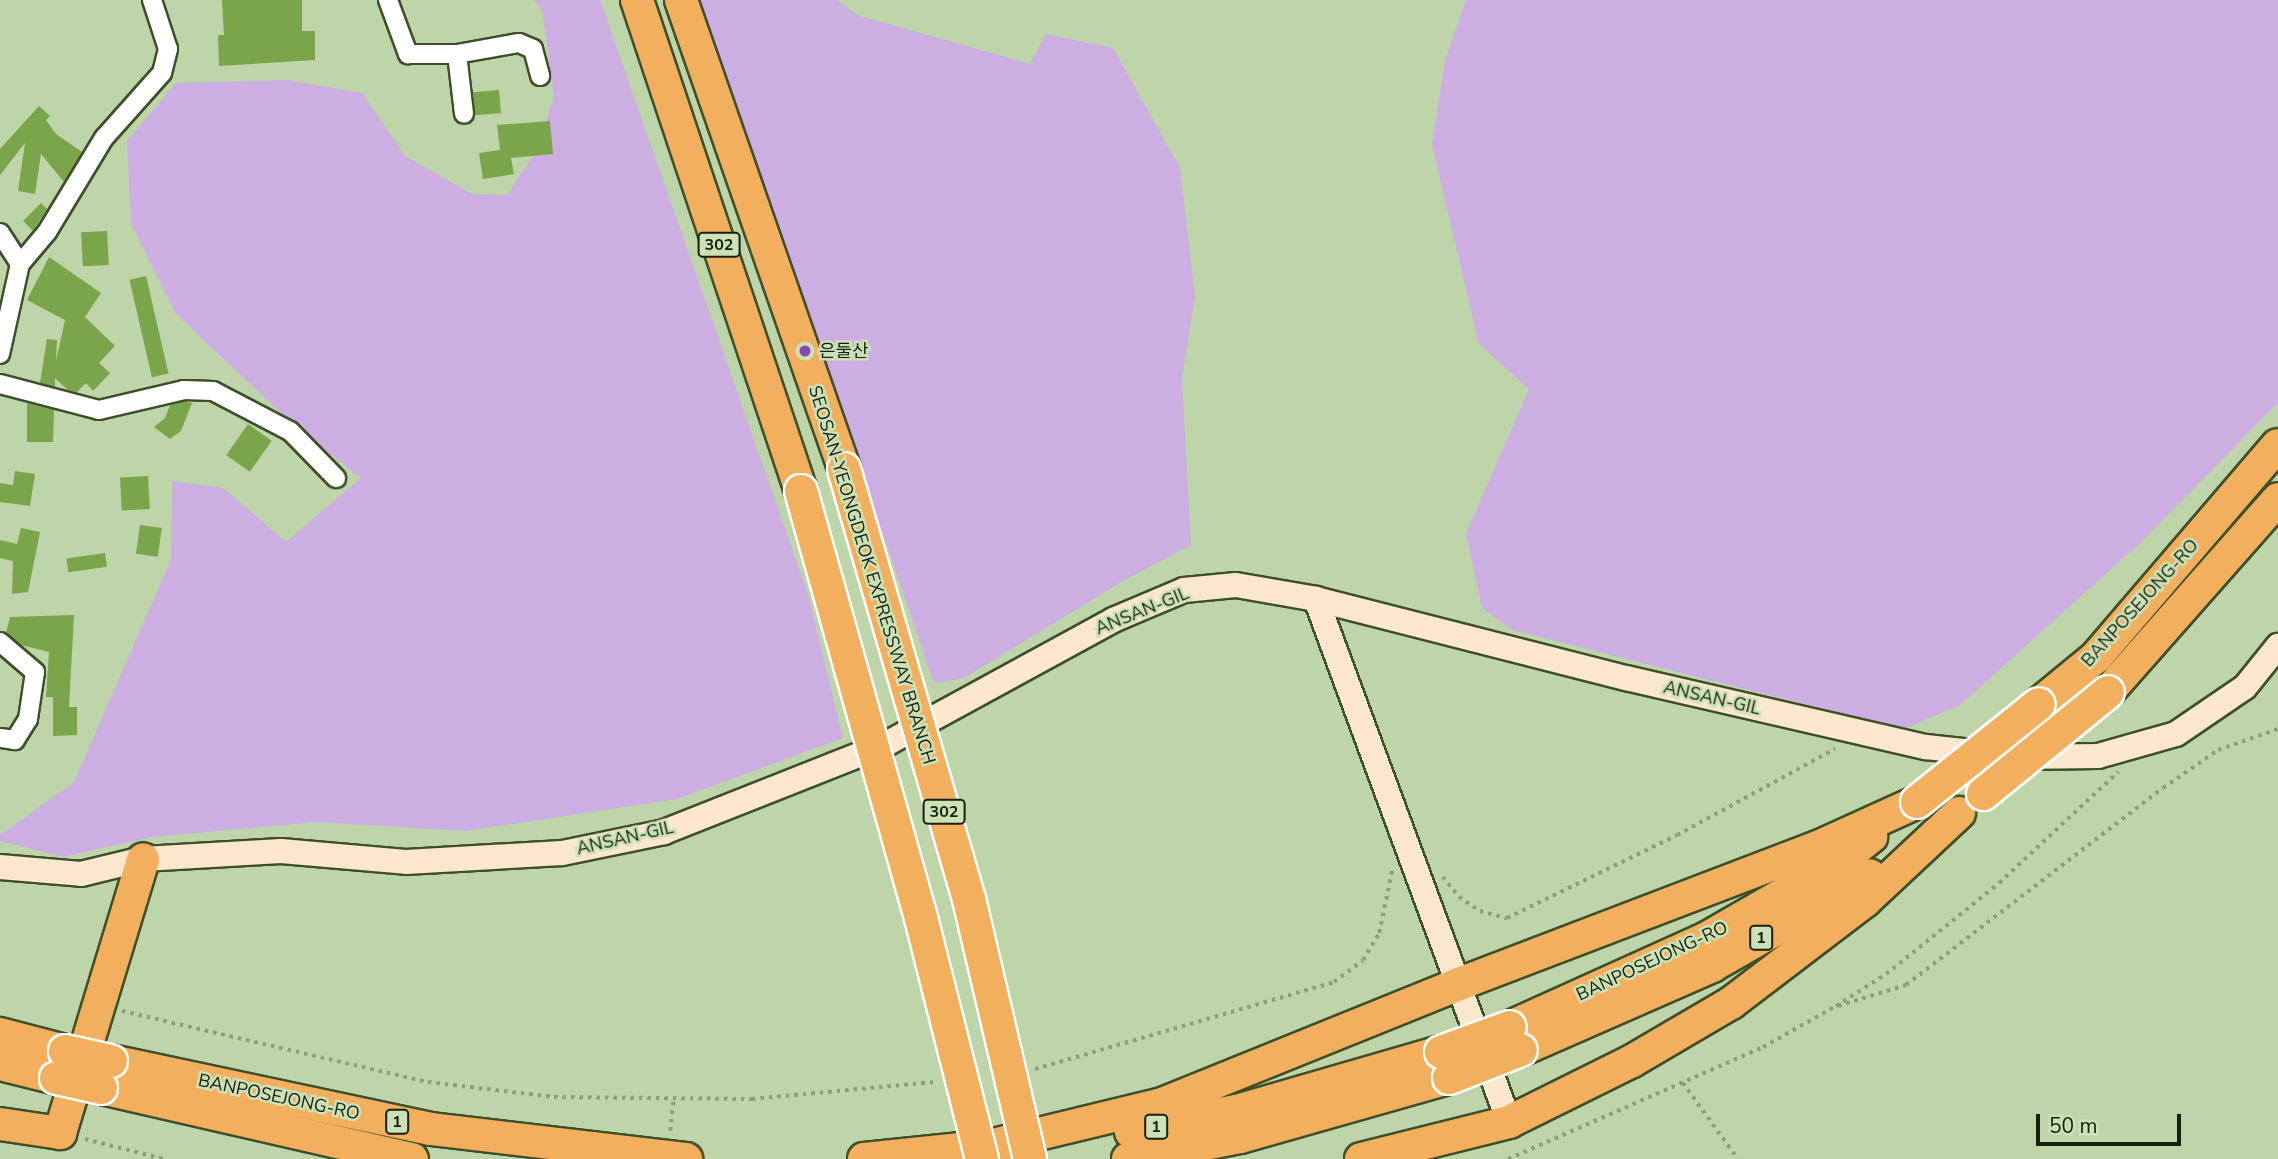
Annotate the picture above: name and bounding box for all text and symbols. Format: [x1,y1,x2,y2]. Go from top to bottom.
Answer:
road number: 302 [696,232,742,258]
place label: 은둘산 [819,340,869,362]
marker: 은둘산 [797,343,813,359]
street label: SEOSAN-YEONGDEOK EXPRESSWAY BRANCH [804,383,940,767]
street label: BANPOSEJONG-RO [2077,535,2203,671]
street label: ANSAN-GIL [1092,582,1192,640]
street label: ANSAN-GIL [1661,676,1763,720]
road number: 302 [921,800,967,824]
street label: ANSAN-GIL [574,816,676,860]
street label: BANPOSEJONG-RO [1573,916,1731,1006]
road number: 1 [1749,926,1773,950]
street label: BANPOSEJONG-RO [196,1069,362,1125]
scale bar [2040,1100,2185,1144]
road number: 1 [385,1110,409,1134]
text: 50 m [2049,1112,2098,1140]
road number: 1 [1144,1114,1168,1140]

